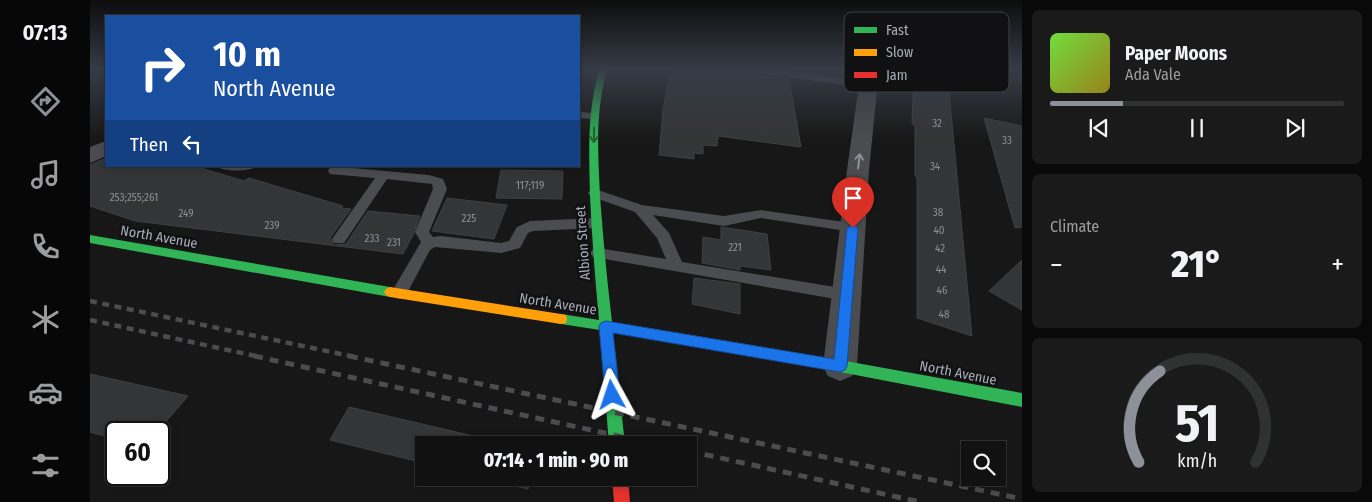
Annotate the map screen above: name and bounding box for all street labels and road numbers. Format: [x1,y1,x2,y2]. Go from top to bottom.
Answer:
street label: Albion Street [572,205,594,281]
street label: North Avenue [119,222,199,252]
street label: North Avenue [518,289,598,319]
street label: North Avenue [918,357,998,389]

